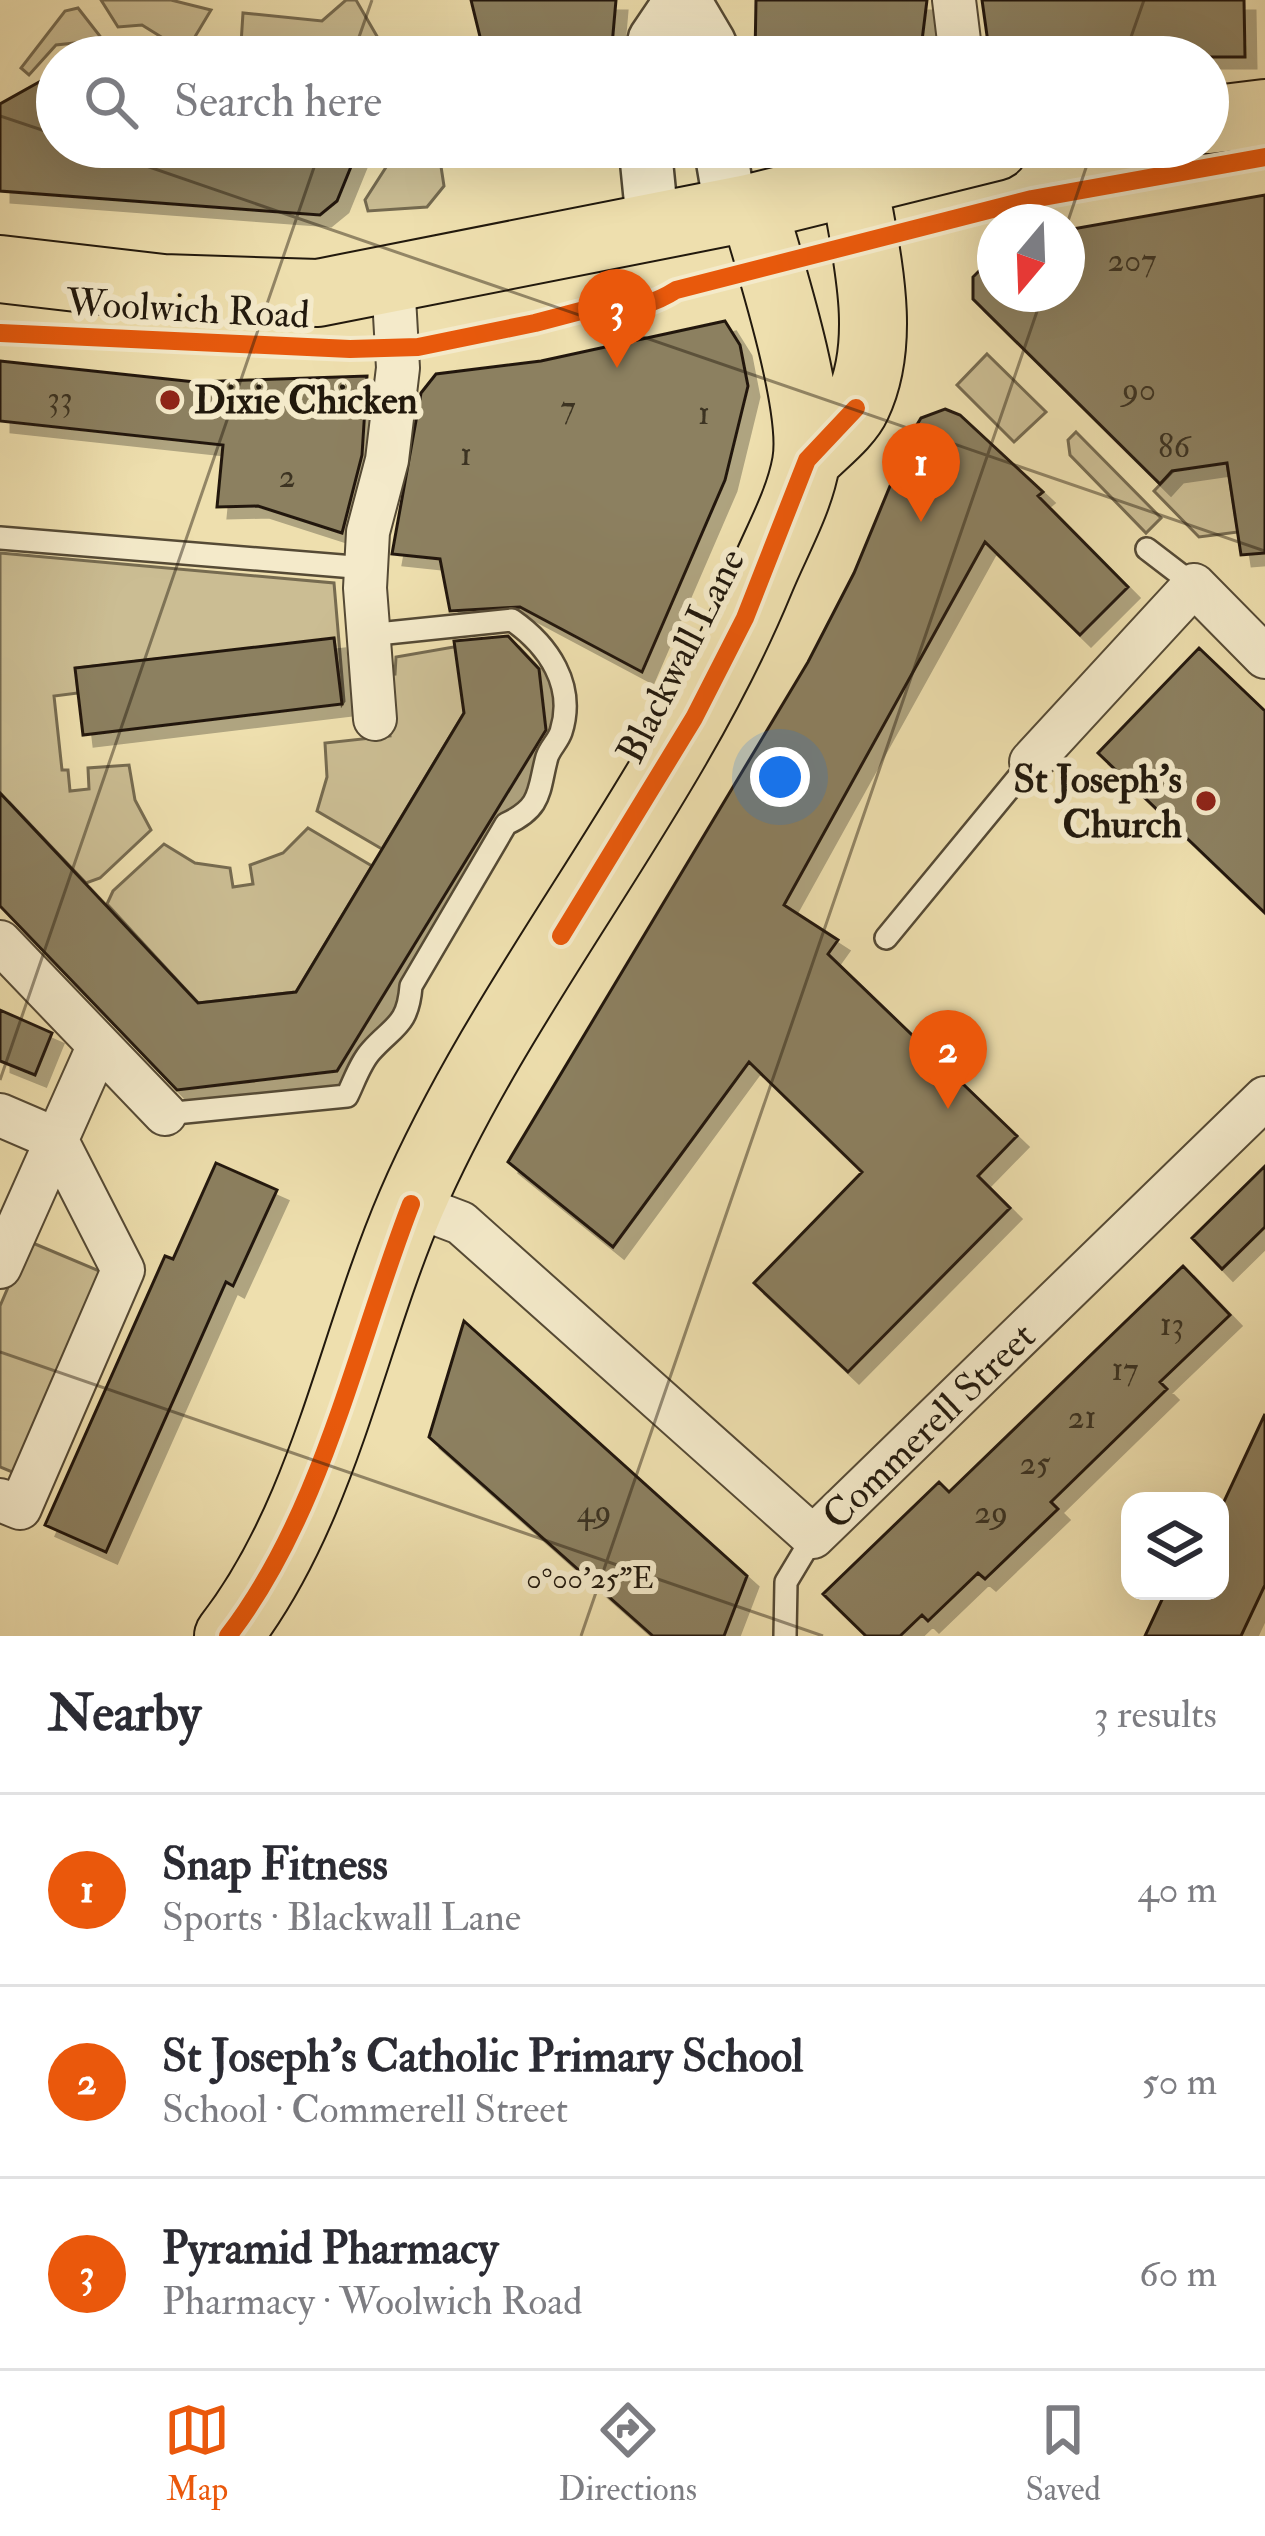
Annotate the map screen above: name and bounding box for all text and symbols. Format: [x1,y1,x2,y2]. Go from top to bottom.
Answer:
search box [36,36,1229,168]
icon: search [78,69,144,135]
text: Search here [174,74,382,130]
north arrow [977,204,1085,312]
house number: 207 [1108,240,1156,281]
pin: 3 [578,269,656,368]
street label: Woolwich Road [64,278,311,340]
house number: 90 [1119,369,1156,410]
place label: Dixie Chicken [194,376,418,425]
house number: 33 [47,378,73,419]
marker: Dixie Chicken [157,387,183,413]
house number: 7 [560,387,576,428]
house number: 1 [698,393,710,434]
pin: 1 [882,423,960,522]
house number: 86 [1158,426,1192,467]
house number: 1 [460,434,472,475]
house number: 2 [279,456,295,497]
street label: Blackwall Lane [606,540,756,772]
your location [750,747,810,807]
place label: St Joseph's Church [1013,755,1183,849]
marker: St Joseph's Church [1193,788,1219,814]
pin: 2 [909,1010,987,1109]
house number: 13 [1160,1304,1184,1345]
street label: Commerell Street [812,1312,1046,1540]
house number: 17 [1112,1349,1138,1390]
house number: 21 [1068,1397,1096,1438]
house number: 25 [1019,1443,1051,1484]
house number: 49 [577,1491,611,1532]
house number: 29 [974,1492,1008,1533]
map controls [1121,1492,1229,1600]
button: layers [1121,1492,1229,1600]
text: 0°00'25"E [526,1560,654,1597]
text: Nearby [48,1682,201,1746]
text: 3 results [1094,1690,1217,1739]
text: Snap Fitness [162,1837,388,1893]
text: 1 [80,1865,94,1914]
text: 40 m [1138,1865,1217,1914]
text: Sports · Blackwall Lane [162,1893,521,1942]
text: St Joseph's Catholic Primary School [162,2029,803,2085]
text: 2 [77,2057,97,2106]
text: 50 m [1142,2057,1217,2106]
text: School · Commerell Street [162,2085,568,2134]
text: Pyramid Pharmacy [162,2221,498,2277]
text: 3 [80,2249,94,2298]
text: 60 m [1139,2249,1217,2298]
text: Pharmacy · Woolwich Road [162,2277,583,2326]
tab: Map [164,2397,230,2510]
tab: Directions [559,2397,697,2510]
tab: Saved [1025,2397,1101,2510]

